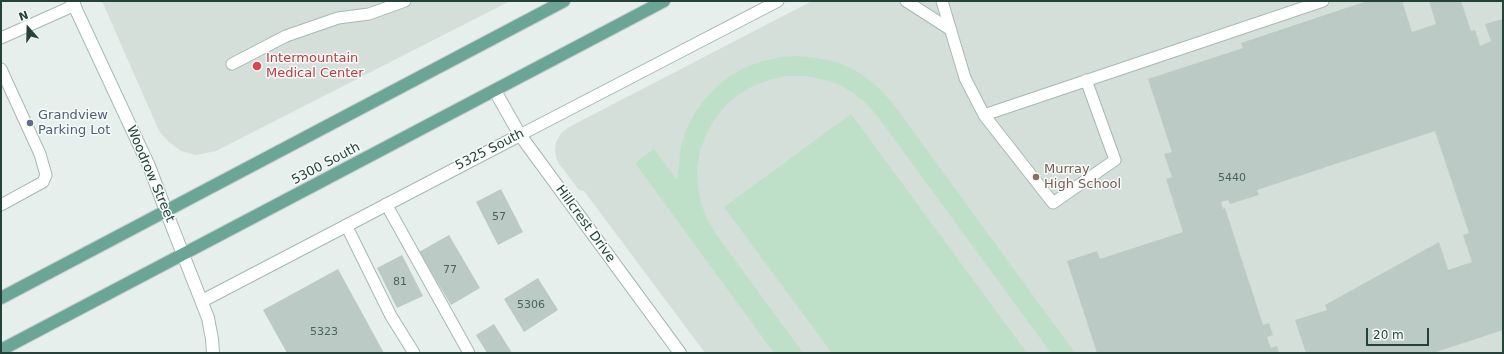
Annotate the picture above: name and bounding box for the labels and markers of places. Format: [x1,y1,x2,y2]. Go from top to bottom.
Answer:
place label: Intermountain Medical Center [266,51,364,82]
marker: Intermountain Medical Center [251,60,263,72]
place label: Grandview Parking Lot [38,108,110,139]
marker: Grandview Parking Lot [25,118,35,128]
place label: Murray High School [1044,162,1121,193]
marker: Murray High School [1031,172,1041,182]

